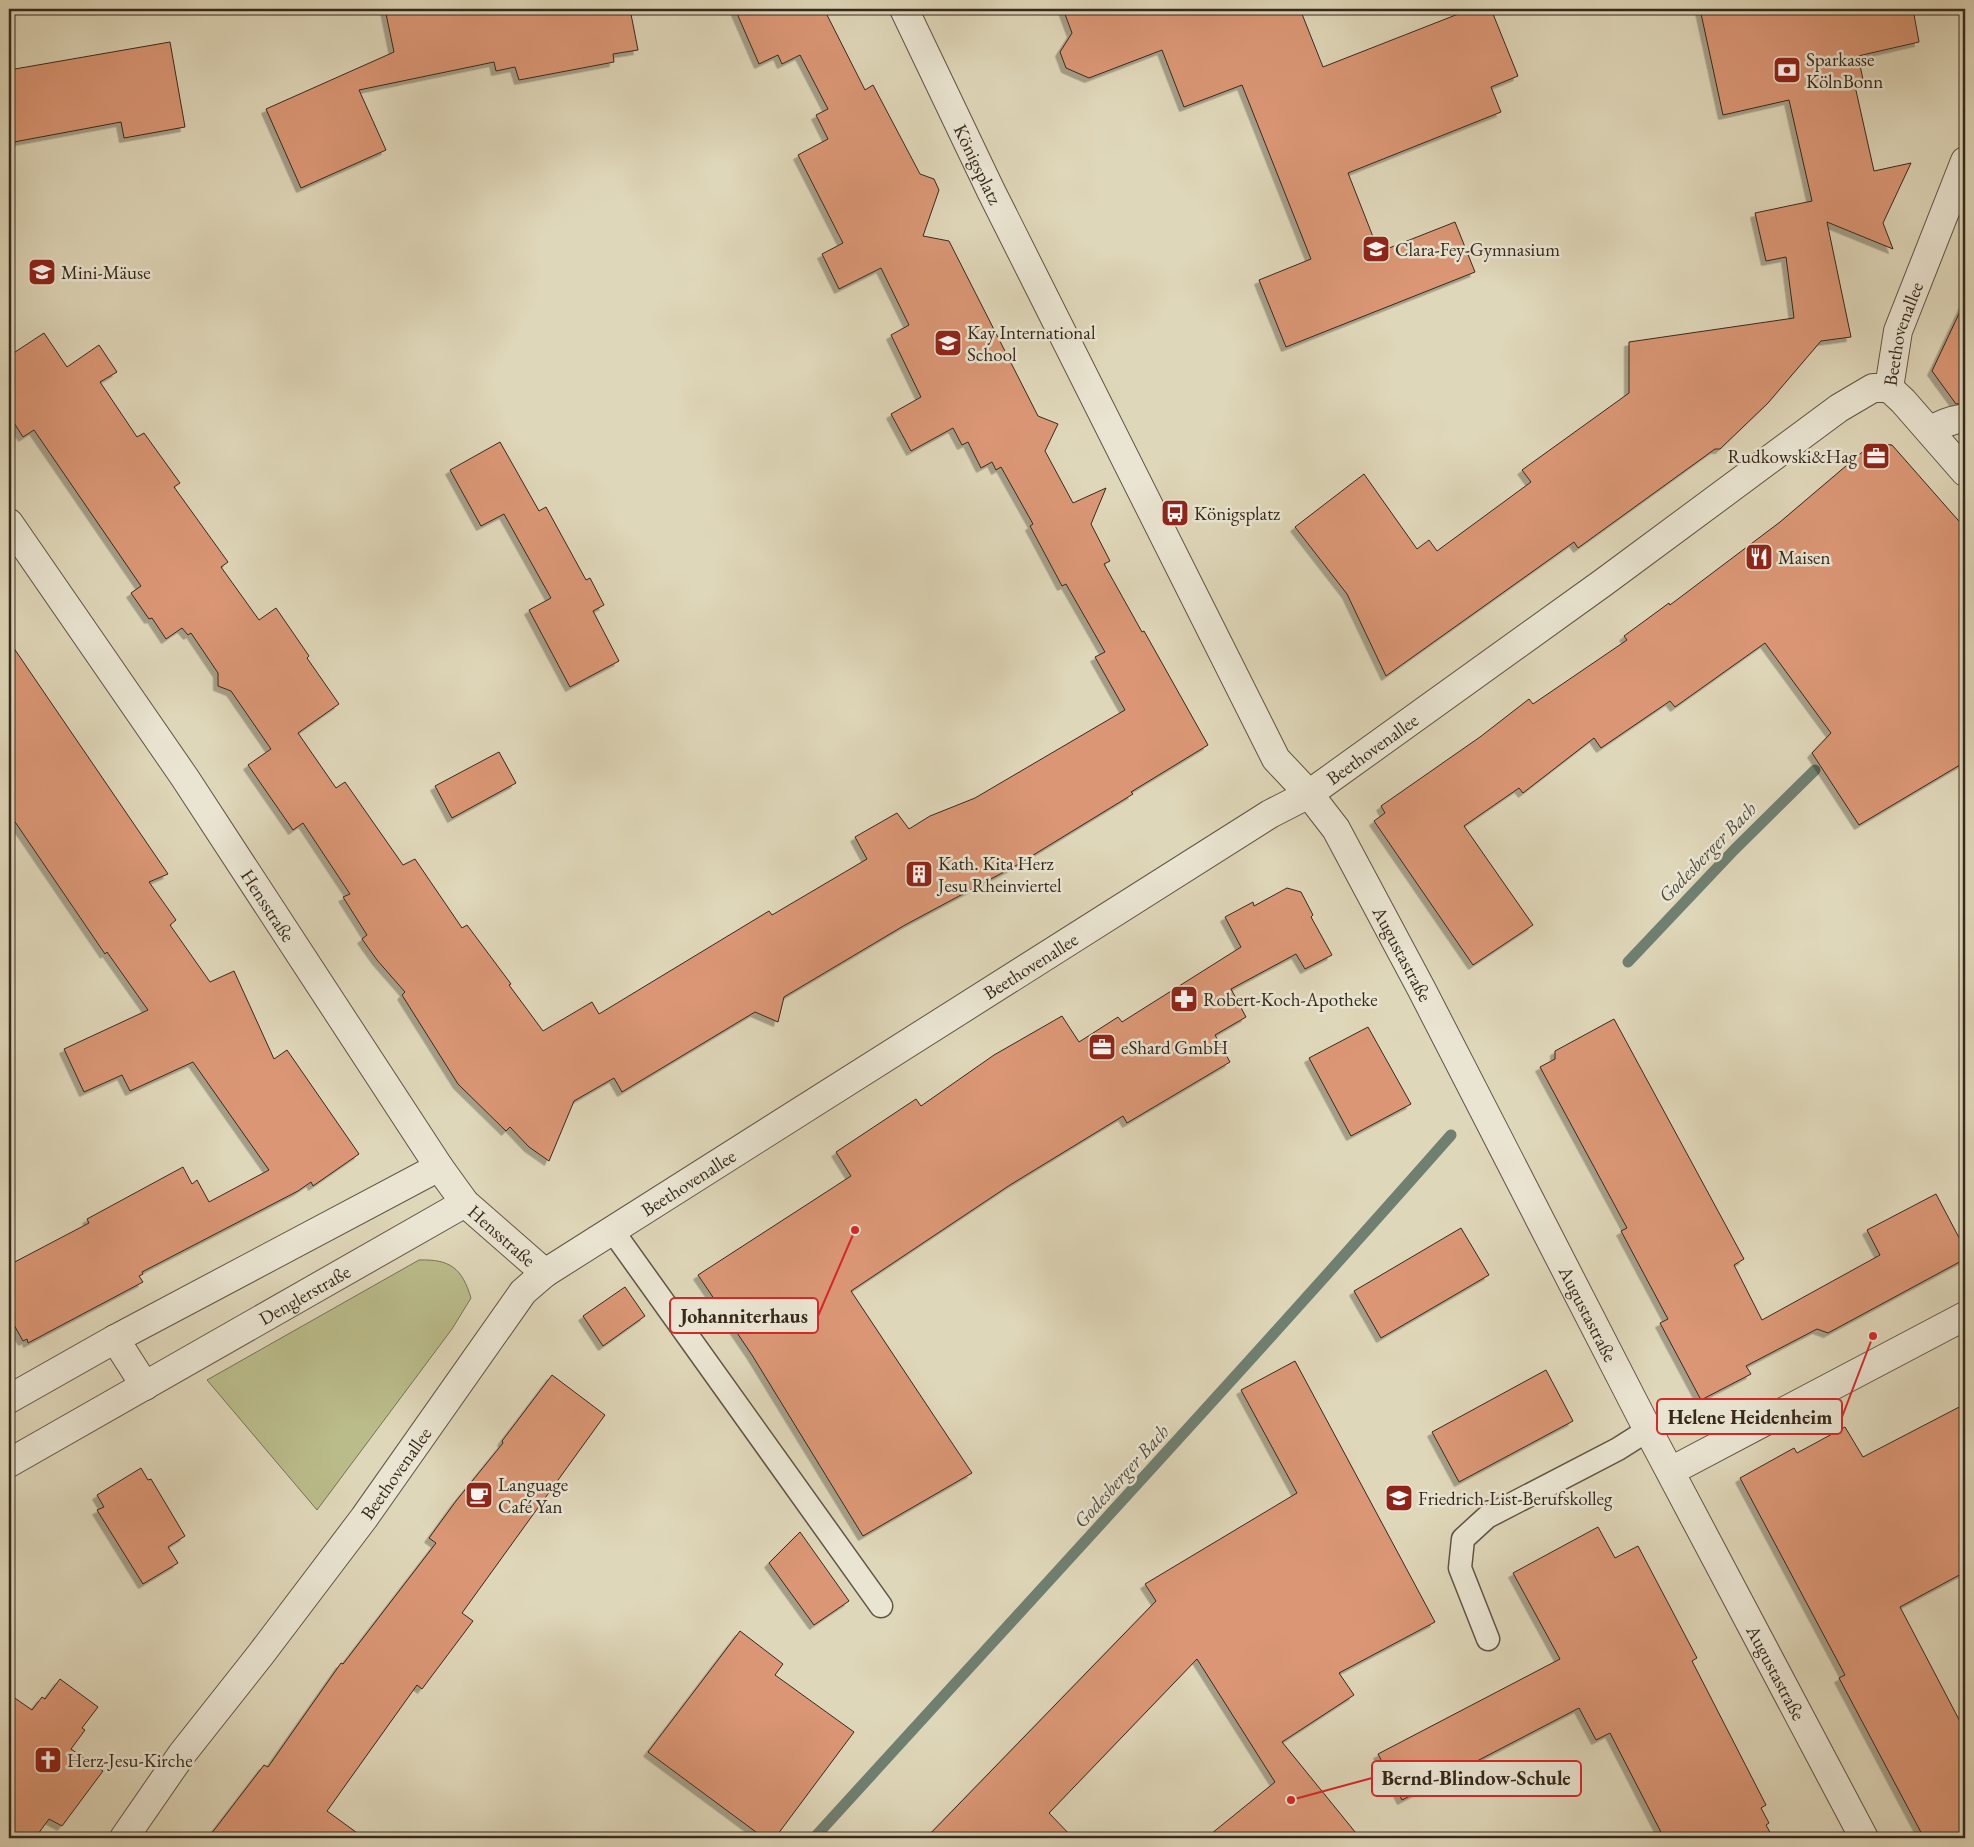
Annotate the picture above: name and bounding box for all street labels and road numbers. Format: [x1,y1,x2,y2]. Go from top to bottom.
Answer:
street label: Königsplatz [948,120,1009,209]
street label: Beethovenallee [1877,278,1929,388]
street label: Beethovenallee [1321,707,1423,790]
street label: Hensstraße [235,864,301,947]
street label: Augustastraße [1367,901,1438,1006]
street label: Beethovenallee [978,926,1082,1005]
street label: Beethovenallee [636,1143,740,1222]
street label: Hensstraße [463,1199,541,1272]
street label: Denglerstraße [254,1259,355,1331]
street label: Augustastraße [1553,1261,1623,1366]
street label: Beethovenallee [354,1422,437,1524]
street label: Augustastraße [1740,1620,1812,1724]

